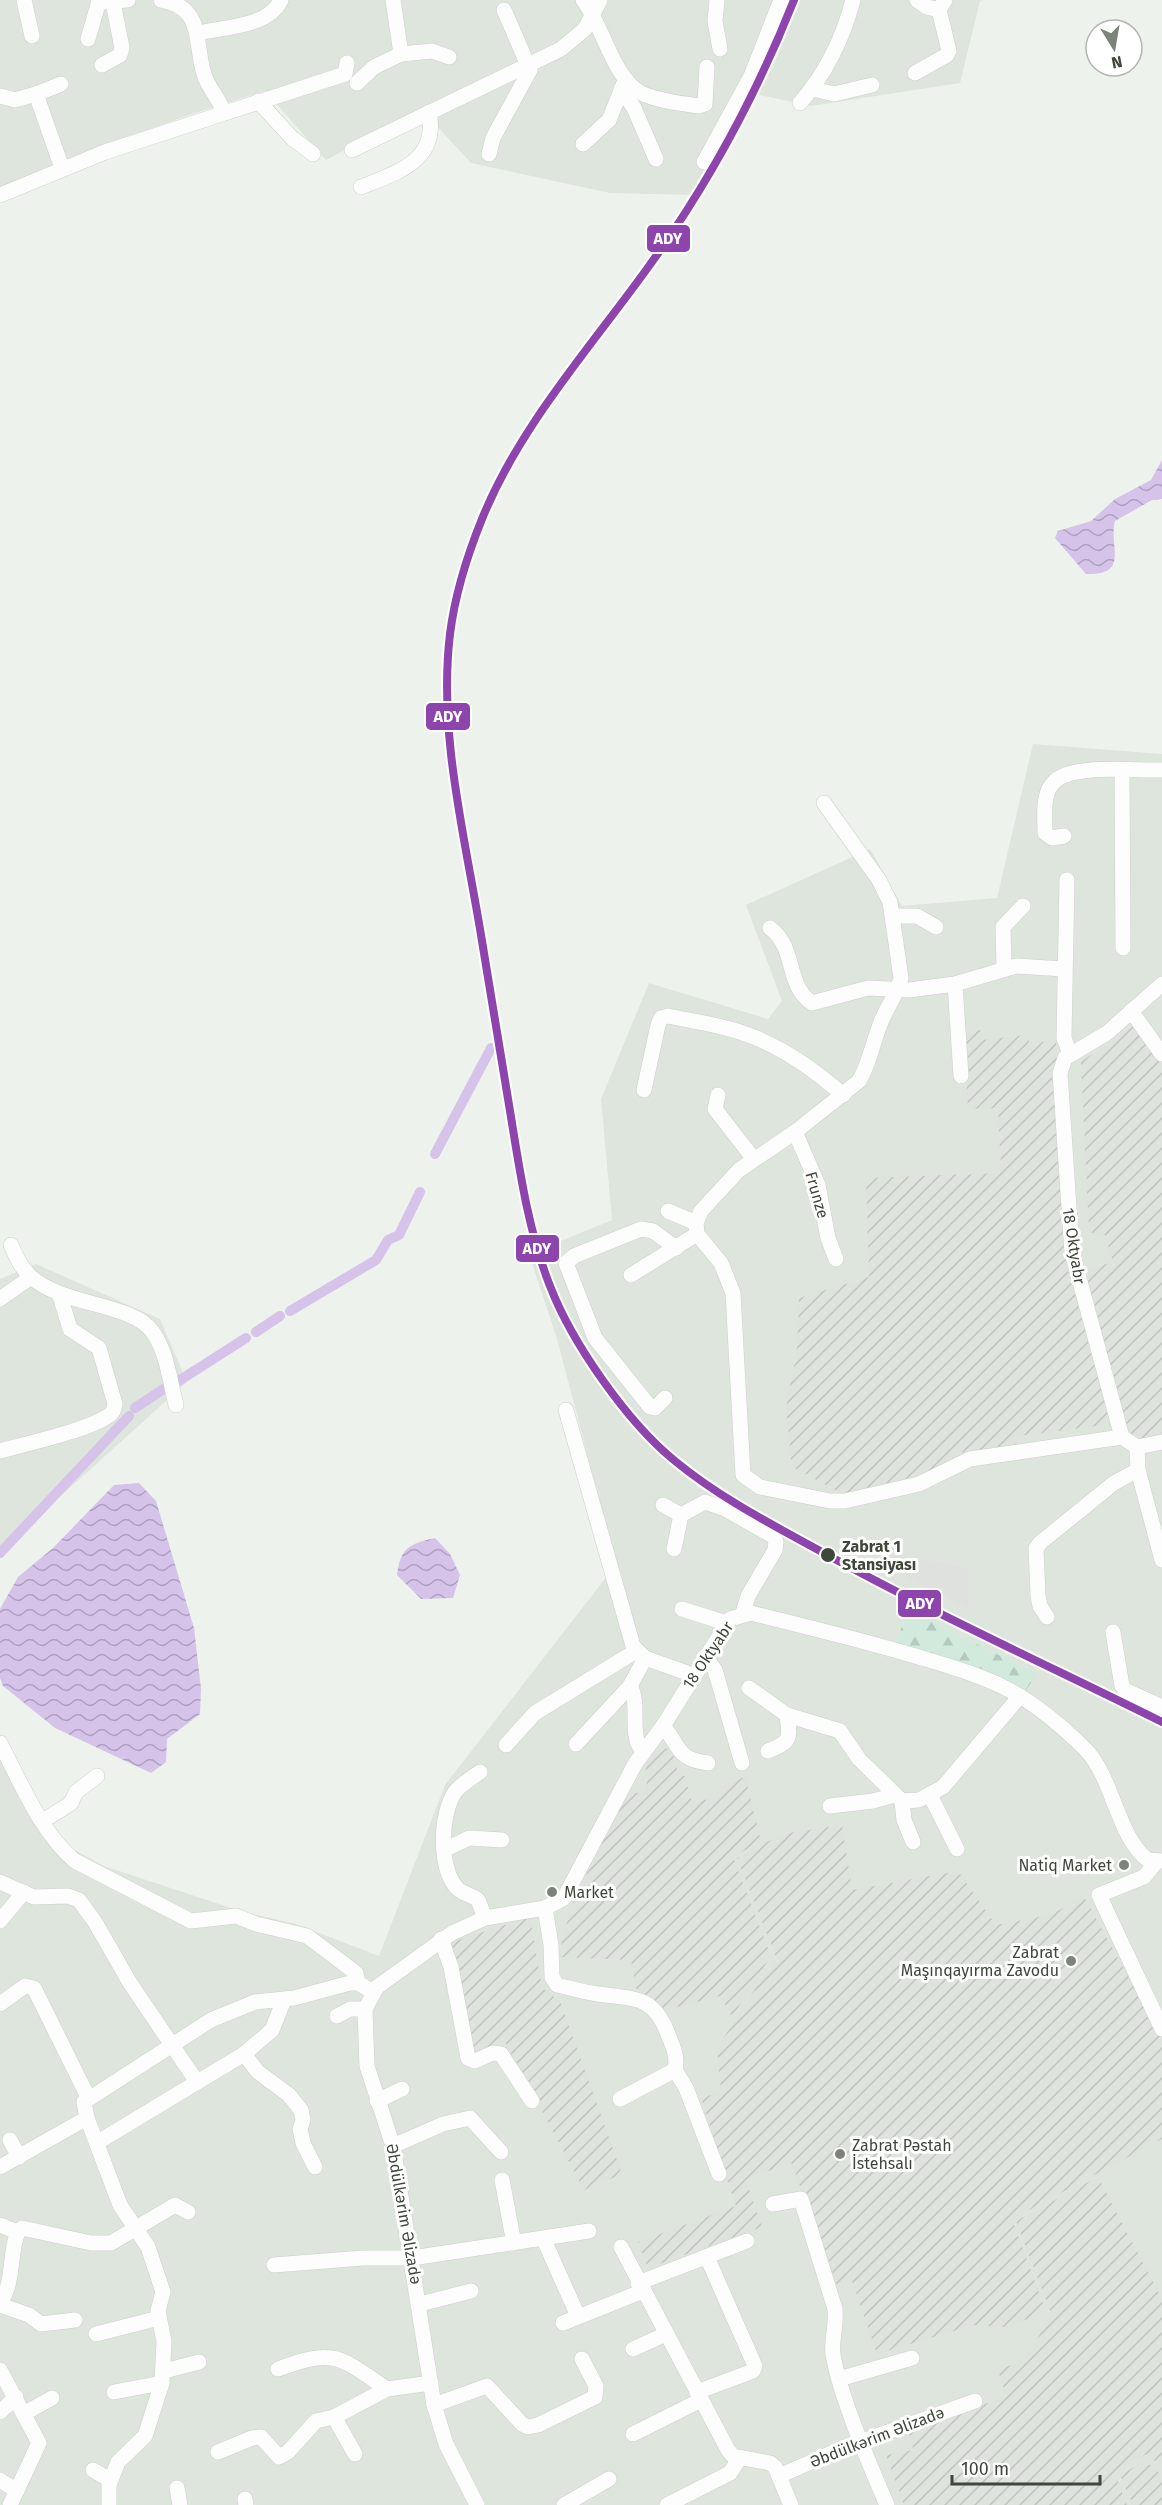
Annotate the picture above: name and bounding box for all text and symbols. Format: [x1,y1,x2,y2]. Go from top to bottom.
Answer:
north arrow [1084,18,1144,78]
text: N [1110,52,1124,73]
line badge: ADY [646,224,691,253]
text: ADY [653,229,683,248]
line badge: ADY [425,702,471,731]
text: ADY [433,707,463,726]
street label: Frunze [801,1169,833,1221]
street label: 18 Oktyabr [1059,1207,1090,1286]
line badge: ADY [515,1234,560,1263]
text: ADY [522,1239,552,1258]
place label: Zabrat 1 Stansiyası [842,1537,916,1574]
marker: Zabrat 1 Stansiyası [819,1546,837,1564]
line badge: ADY [897,1589,942,1618]
text: ADY [905,1594,935,1613]
street label: 18 Oktyabr [679,1617,738,1692]
place label: Natiq Market [1018,1856,1112,1875]
marker: Natiq Market [1117,1858,1131,1872]
place label: Market [564,1883,614,1902]
marker: Market [545,1885,559,1899]
place label: Zabrat Maşınqayırma Zavodu [901,1943,1059,1981]
marker: Zabrat Maşınqayırma Zavodu [1064,1954,1078,1968]
place label: Zabrat Pəstah İstehsalı [852,2136,952,2173]
street label: Əbdülkərim Əlizadə [382,2142,426,2286]
marker: Zabrat Pəstah İstehsalı [833,2147,847,2161]
street label: Əbdülkərim Əlizadə [807,2403,947,2471]
scale bar [952,2448,1100,2486]
text: 100 m [961,2458,1009,2480]

